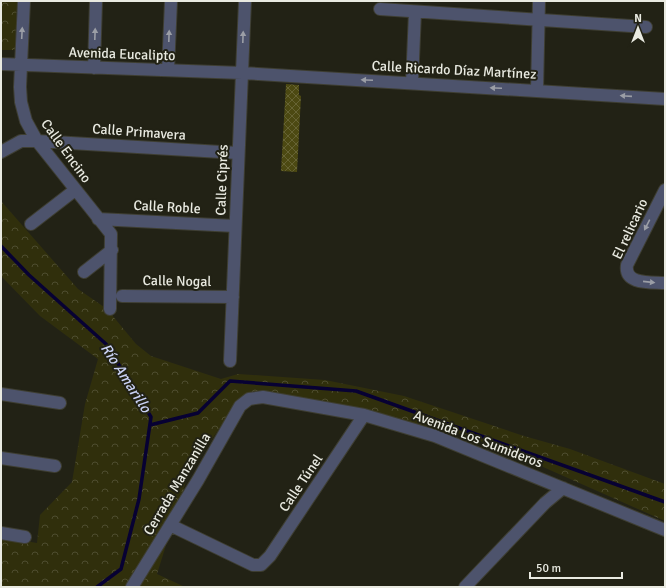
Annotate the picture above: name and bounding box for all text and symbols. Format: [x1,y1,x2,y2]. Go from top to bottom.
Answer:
north arrow [618,8,658,48]
text: N [634,12,642,25]
one-way arrow [19,27,26,39]
one-way arrow [92,27,98,40]
one-way arrow [166,29,172,42]
one-way arrow [240,30,246,43]
street label: Avenida Eucalipto [68,44,176,64]
street label: Calle Ricardo Díaz Martínez [371,57,537,83]
one-way arrow [361,77,373,84]
one-way arrow [490,84,502,91]
one-way arrow [620,93,632,100]
street label: Calle Encino [37,116,95,186]
street label: Calle Primavera [92,120,186,144]
street label: Calle Ciprés [212,144,232,216]
street label: El relicario [609,196,651,262]
street label: Calle Roble [133,197,201,217]
one-way arrow [644,219,650,231]
street label: Calle Nogal [142,272,212,290]
one-way arrow [643,278,655,285]
water label: Río Amarillo [97,340,156,417]
street label: Avenida Los Sumideros [411,406,545,472]
street label: Cerrada Manzanilla [140,430,214,538]
street label: Calle Túnel [276,451,326,515]
scale bar [530,554,622,580]
text: 50 m [536,561,561,576]

